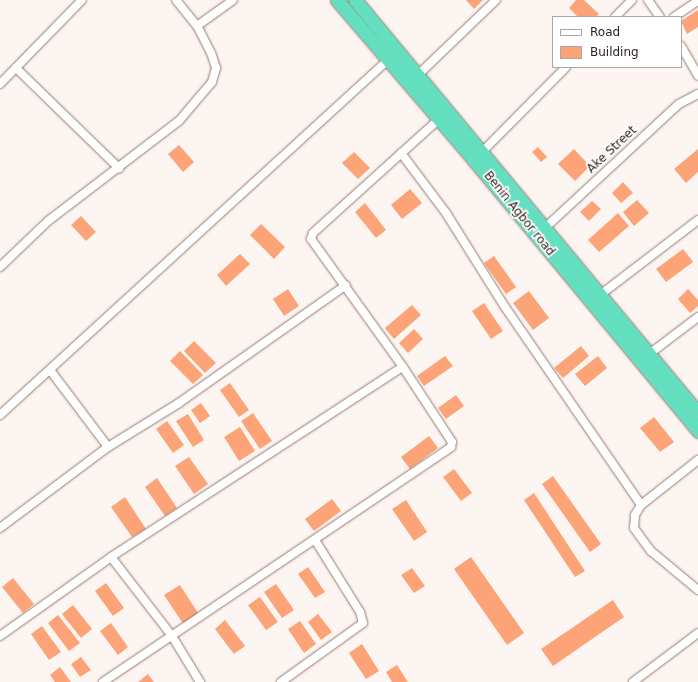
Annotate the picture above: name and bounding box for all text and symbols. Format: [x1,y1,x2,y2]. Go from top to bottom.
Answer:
legend [552,16,682,68]
text: Road [590,25,620,39]
text: Building [590,45,639,59]
street label: Ake Street [584,123,640,177]
street label: Benin Agbor road [481,169,557,259]

